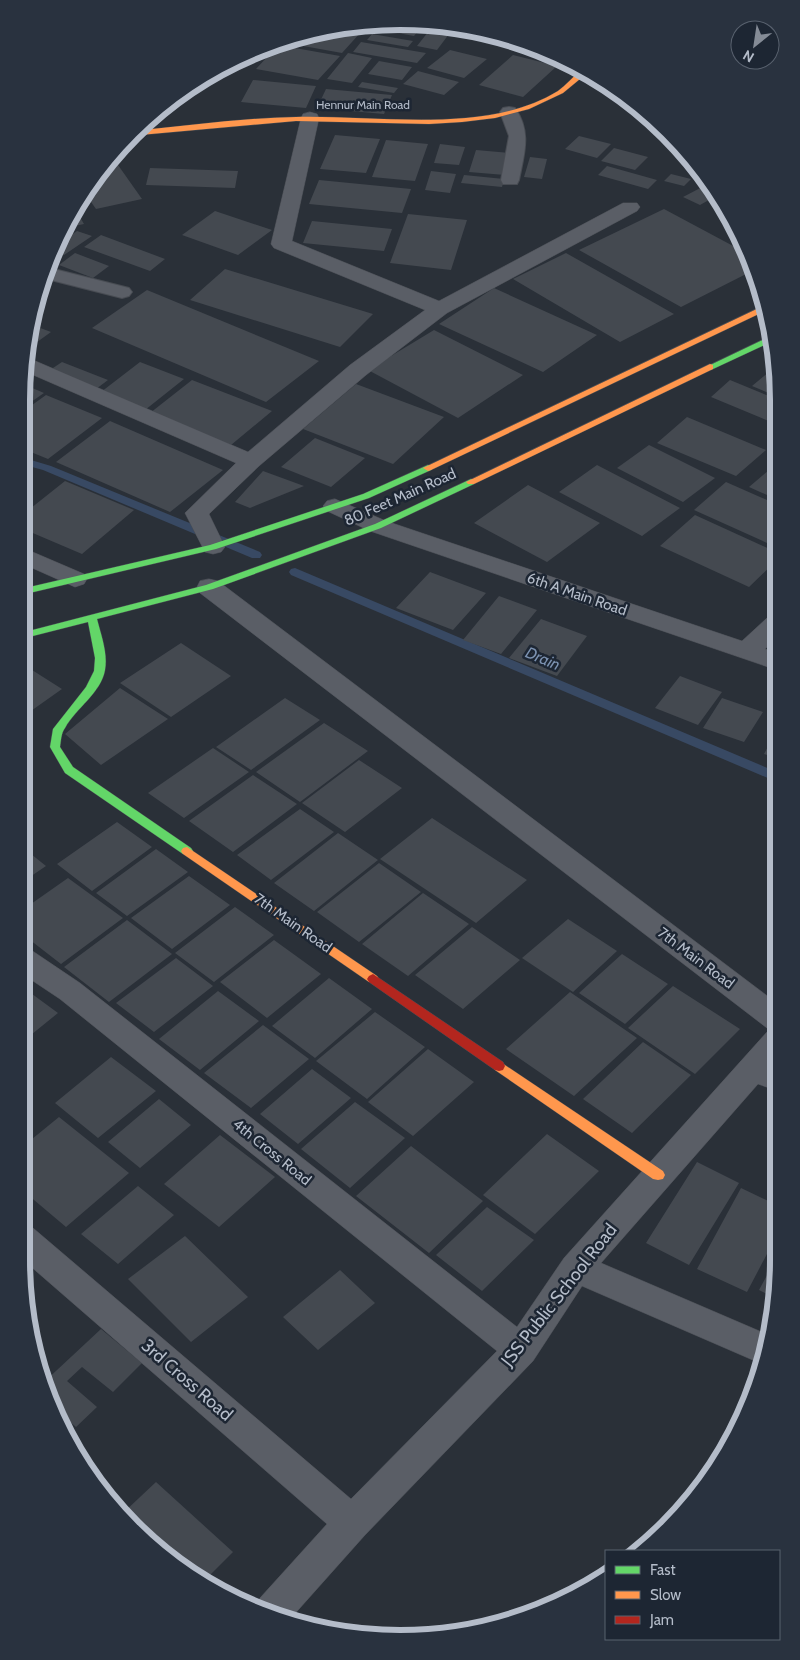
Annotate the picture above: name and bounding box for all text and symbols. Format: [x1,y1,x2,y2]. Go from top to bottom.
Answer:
north arrow [730,20,780,70]
text: N [740,46,757,67]
street label: Hennur Main Road [316,97,410,112]
street label: 80 Feet Main Road [341,464,459,530]
street label: 6th A Main Road [525,568,629,620]
water label: Drain [523,643,563,674]
street label: 7th Main Road [251,890,335,956]
street label: 7th Main Road [654,923,738,993]
street label: 4th Cross Road [229,1115,315,1189]
street label: JSS Public School Road [496,1219,622,1372]
street label: 3rd Cross Road [137,1334,237,1426]
legend [605,1550,780,1640]
text: Fast [650,1561,675,1579]
text: Slow [650,1586,681,1604]
text: Jam [649,1611,674,1629]

